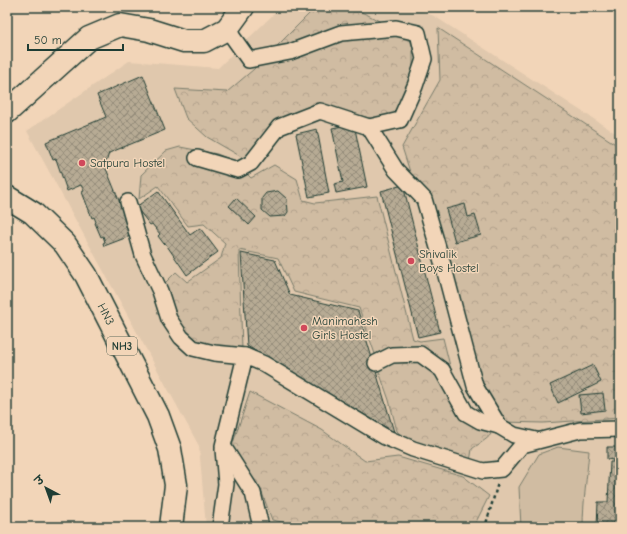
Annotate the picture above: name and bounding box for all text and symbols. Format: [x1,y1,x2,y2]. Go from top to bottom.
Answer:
scale bar [28,26,123,52]
text: 50 m [34,33,62,47]
place label: Satpura Hostel [90,156,165,170]
marker: Satpura Hostel [77,158,87,168]
place label: Shivalik Boys Hostel [419,247,479,275]
marker: Shivalik Boys Hostel [406,256,416,266]
street label: HN3 [95,301,117,327]
place label: Manimahesh Girls Hostel [312,314,378,342]
marker: Manimahesh Girls Hostel [299,323,309,333]
road number: NH3 [107,337,137,355]
north arrow [26,468,66,508]
text: उ [32,472,48,489]

